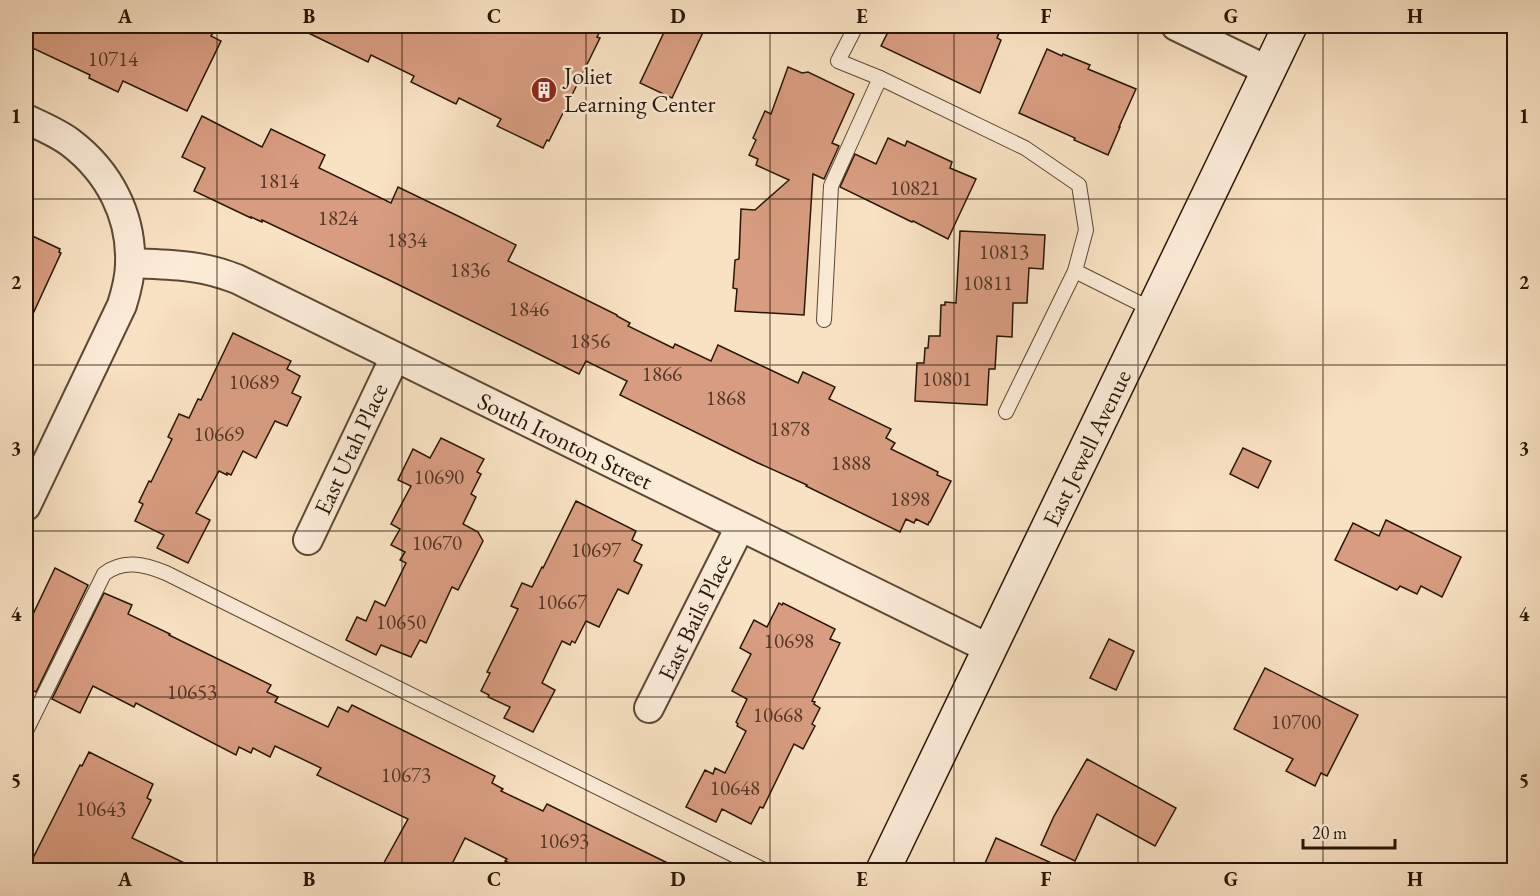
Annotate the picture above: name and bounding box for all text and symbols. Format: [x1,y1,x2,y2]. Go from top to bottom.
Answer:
text: A [117,3,133,29]
text: B [303,3,315,29]
text: C [487,3,501,29]
text: D [670,3,686,29]
text: E [856,3,868,29]
text: F [1041,3,1052,29]
text: G [1224,3,1238,29]
text: H [1407,3,1423,29]
house number: 10714 [88,45,139,72]
place label: Joliet Learning Center [562,60,715,119]
building icon: Joliet Learning Center [529,75,559,105]
text: 1 [11,103,21,129]
text: 1 [1519,103,1529,129]
house number: 1814 [259,167,300,194]
house number: 10821 [890,174,940,201]
house number: 1824 [318,204,359,231]
house number: 1834 [387,226,428,253]
house number: 10813 [979,238,1029,265]
house number: 1836 [450,256,490,283]
text: 2 [11,269,22,295]
house number: 10811 [963,269,1013,296]
text: 2 [1519,269,1530,295]
house number: 1846 [509,295,549,322]
house number: 1856 [570,327,610,354]
house number: 1866 [642,360,682,387]
street label: East Jewell Avenue [1035,364,1138,531]
house number: 10801 [922,365,972,392]
house number: 10689 [229,368,279,395]
street label: East Utah Place [307,378,395,520]
house number: 1868 [706,384,746,411]
street label: South Ironton Street [473,385,658,496]
house number: 1878 [770,415,810,442]
house number: 10669 [194,420,244,447]
text: 3 [11,435,21,461]
text: 3 [1519,435,1529,461]
house number: 1888 [831,449,871,476]
house number: 10690 [414,463,464,490]
house number: 1898 [890,485,930,512]
house number: 10670 [412,529,462,556]
house number: 10697 [571,536,622,563]
street label: East Bails Place [650,548,739,685]
house number: 10667 [537,588,588,615]
text: 4 [11,601,22,627]
text: 4 [1519,601,1530,627]
house number: 10650 [376,608,426,635]
house number: 10698 [764,627,814,654]
house number: 10653 [167,678,217,705]
house number: 10668 [753,701,803,728]
house number: 10700 [1271,708,1321,735]
house number: 10673 [381,761,431,788]
text: 5 [11,767,21,793]
text: 5 [1519,767,1529,793]
house number: 10648 [710,774,760,801]
house number: 10643 [76,795,126,822]
scale bar [1303,812,1394,850]
text: 20 m [1312,821,1347,844]
house number: 10693 [539,827,589,854]
text: A [117,866,133,892]
text: B [303,866,315,892]
text: C [487,866,501,892]
text: D [670,866,686,892]
text: E [856,866,868,892]
text: F [1041,866,1052,892]
text: G [1224,866,1238,892]
text: H [1407,866,1423,892]

